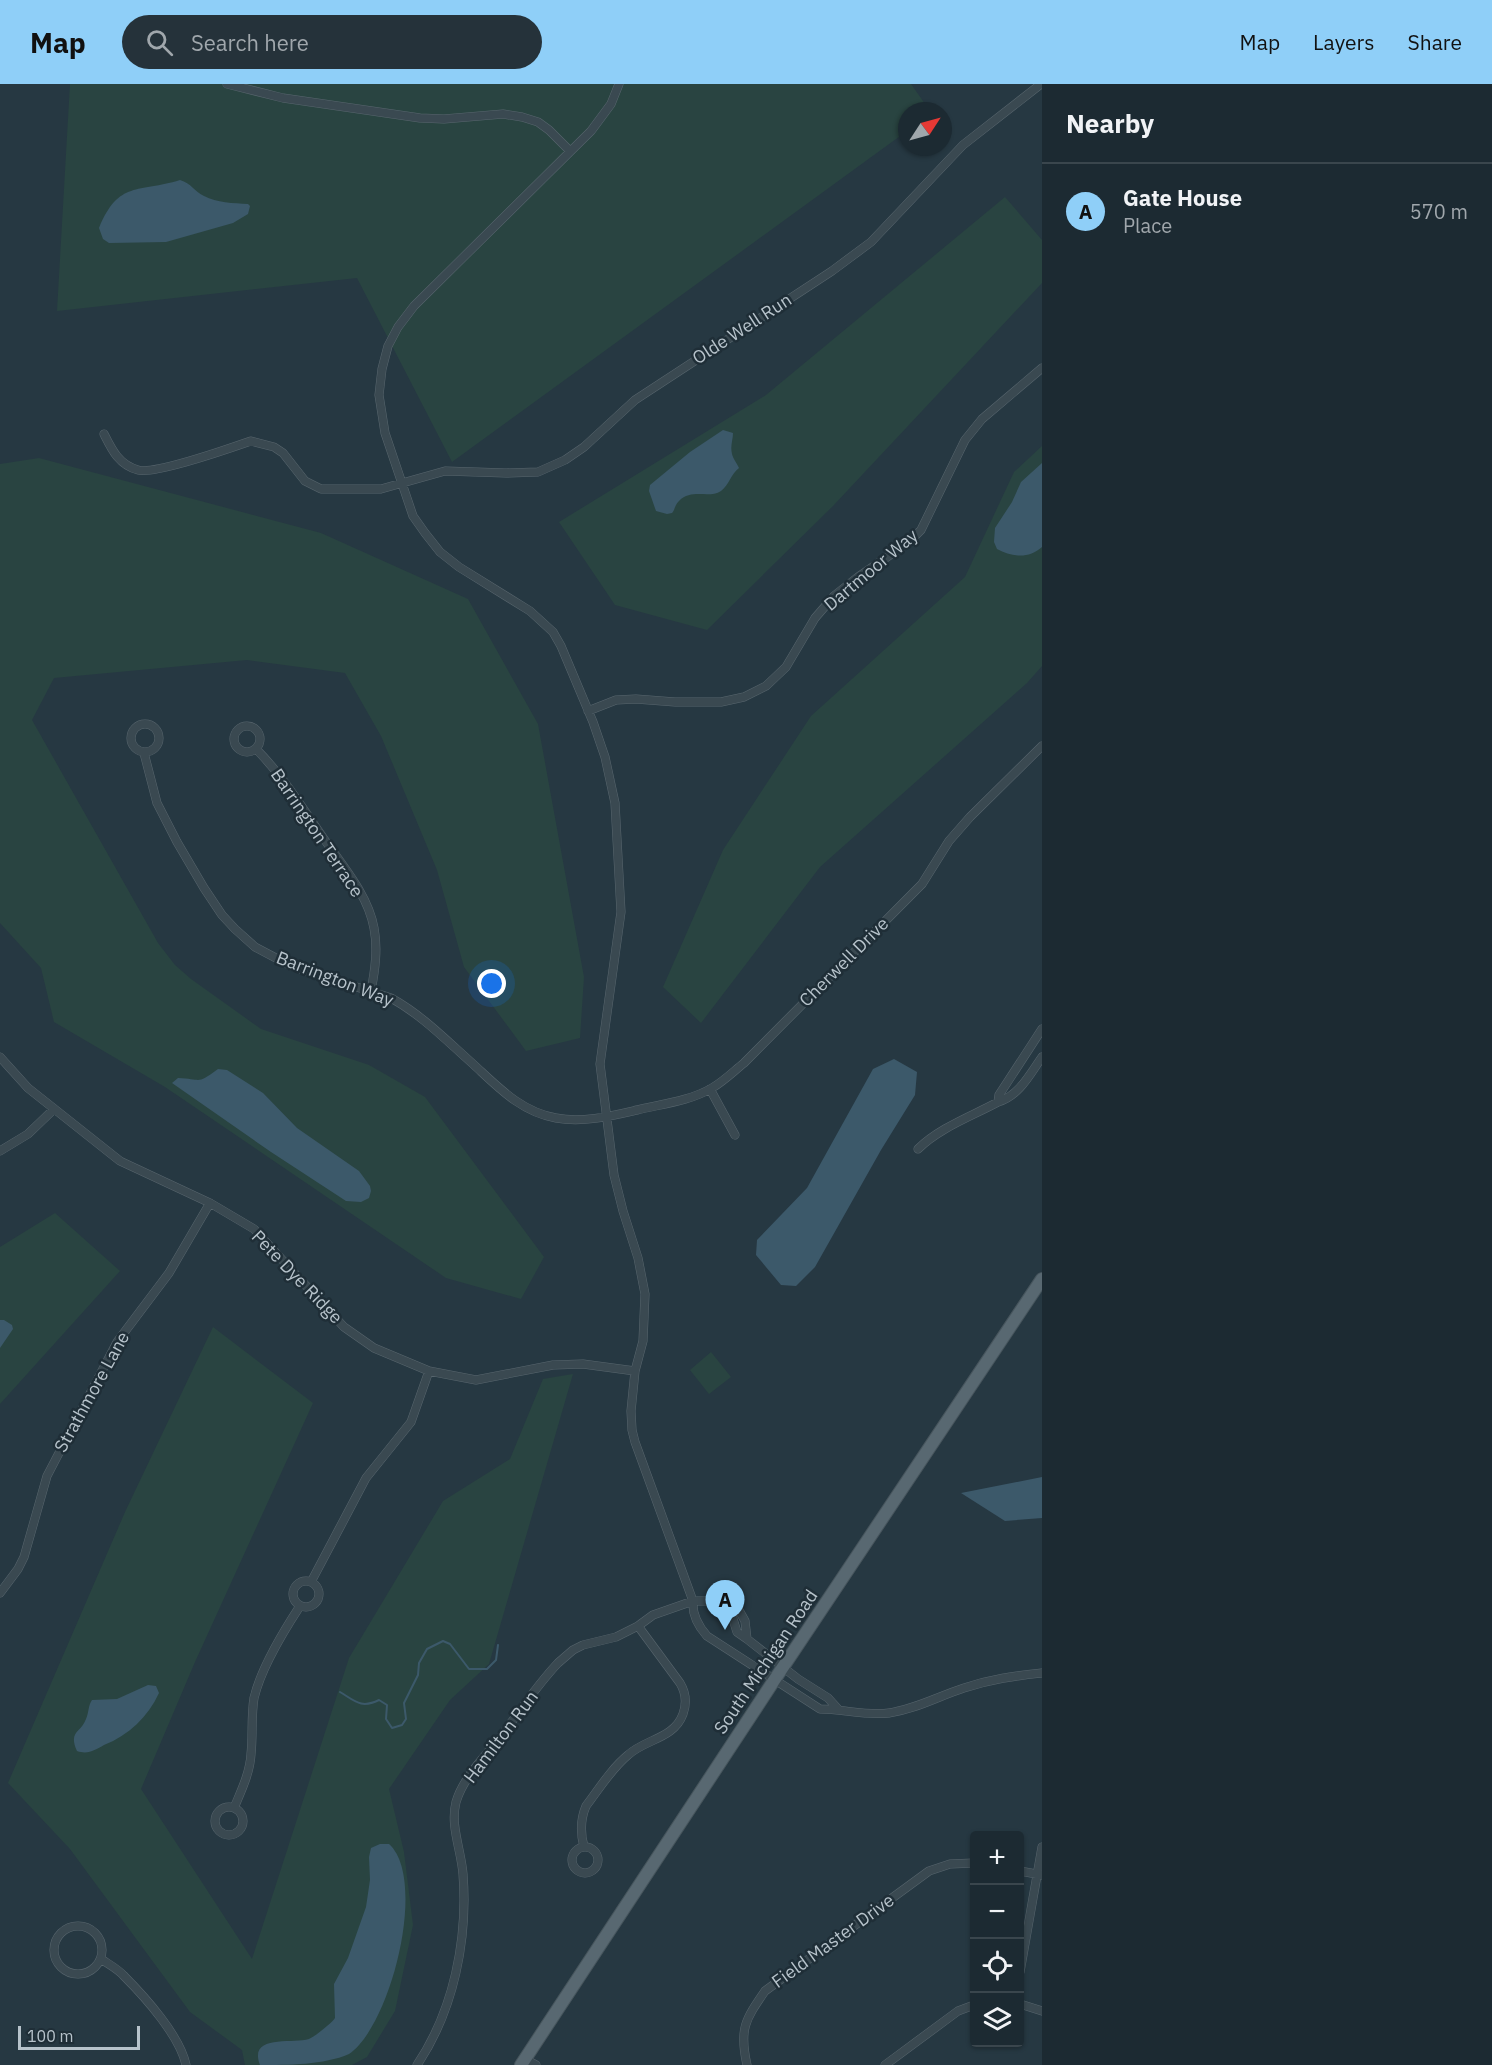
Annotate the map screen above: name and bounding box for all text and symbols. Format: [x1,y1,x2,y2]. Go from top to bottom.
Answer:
search box [122,15,542,69]
text: Map [30,24,86,61]
icon: search [143,26,176,59]
text: Search here [191,28,309,57]
text: Map [1240,28,1280,56]
text: Layers [1313,28,1375,56]
text: Share [1408,28,1462,56]
north arrow [898,102,952,156]
text: Nearby [1066,106,1154,140]
text: Gate House [1123,183,1242,212]
text: A [1079,198,1092,225]
text: 570 m [1410,198,1468,225]
text: Place [1123,212,1172,239]
street label: Olde Well Run [688,288,796,369]
street label: Dartmoor Way [819,524,922,616]
street label: Barrington Terrace [266,764,369,902]
street label: Cherwell Drive [794,912,893,1011]
street label: Barrington Way [273,946,397,1011]
your location [477,969,506,998]
street label: Pete Dye Ridge [247,1225,348,1328]
street label: Strathmore Lane [49,1327,134,1456]
pin: A [706,1580,744,1630]
street label: South Michigan Road [709,1585,822,1738]
street label: Hamilton Run [458,1686,543,1788]
map controls [970,1831,1024,2047]
button: + [970,1831,1024,1885]
button: − [970,1885,1024,1939]
street label: Field Master Drive [767,1888,898,1993]
button: locate [970,1939,1024,1993]
button: layers [970,1993,1024,2047]
scale bar [18,2023,140,2050]
text: 100 m [27,2026,74,2046]

